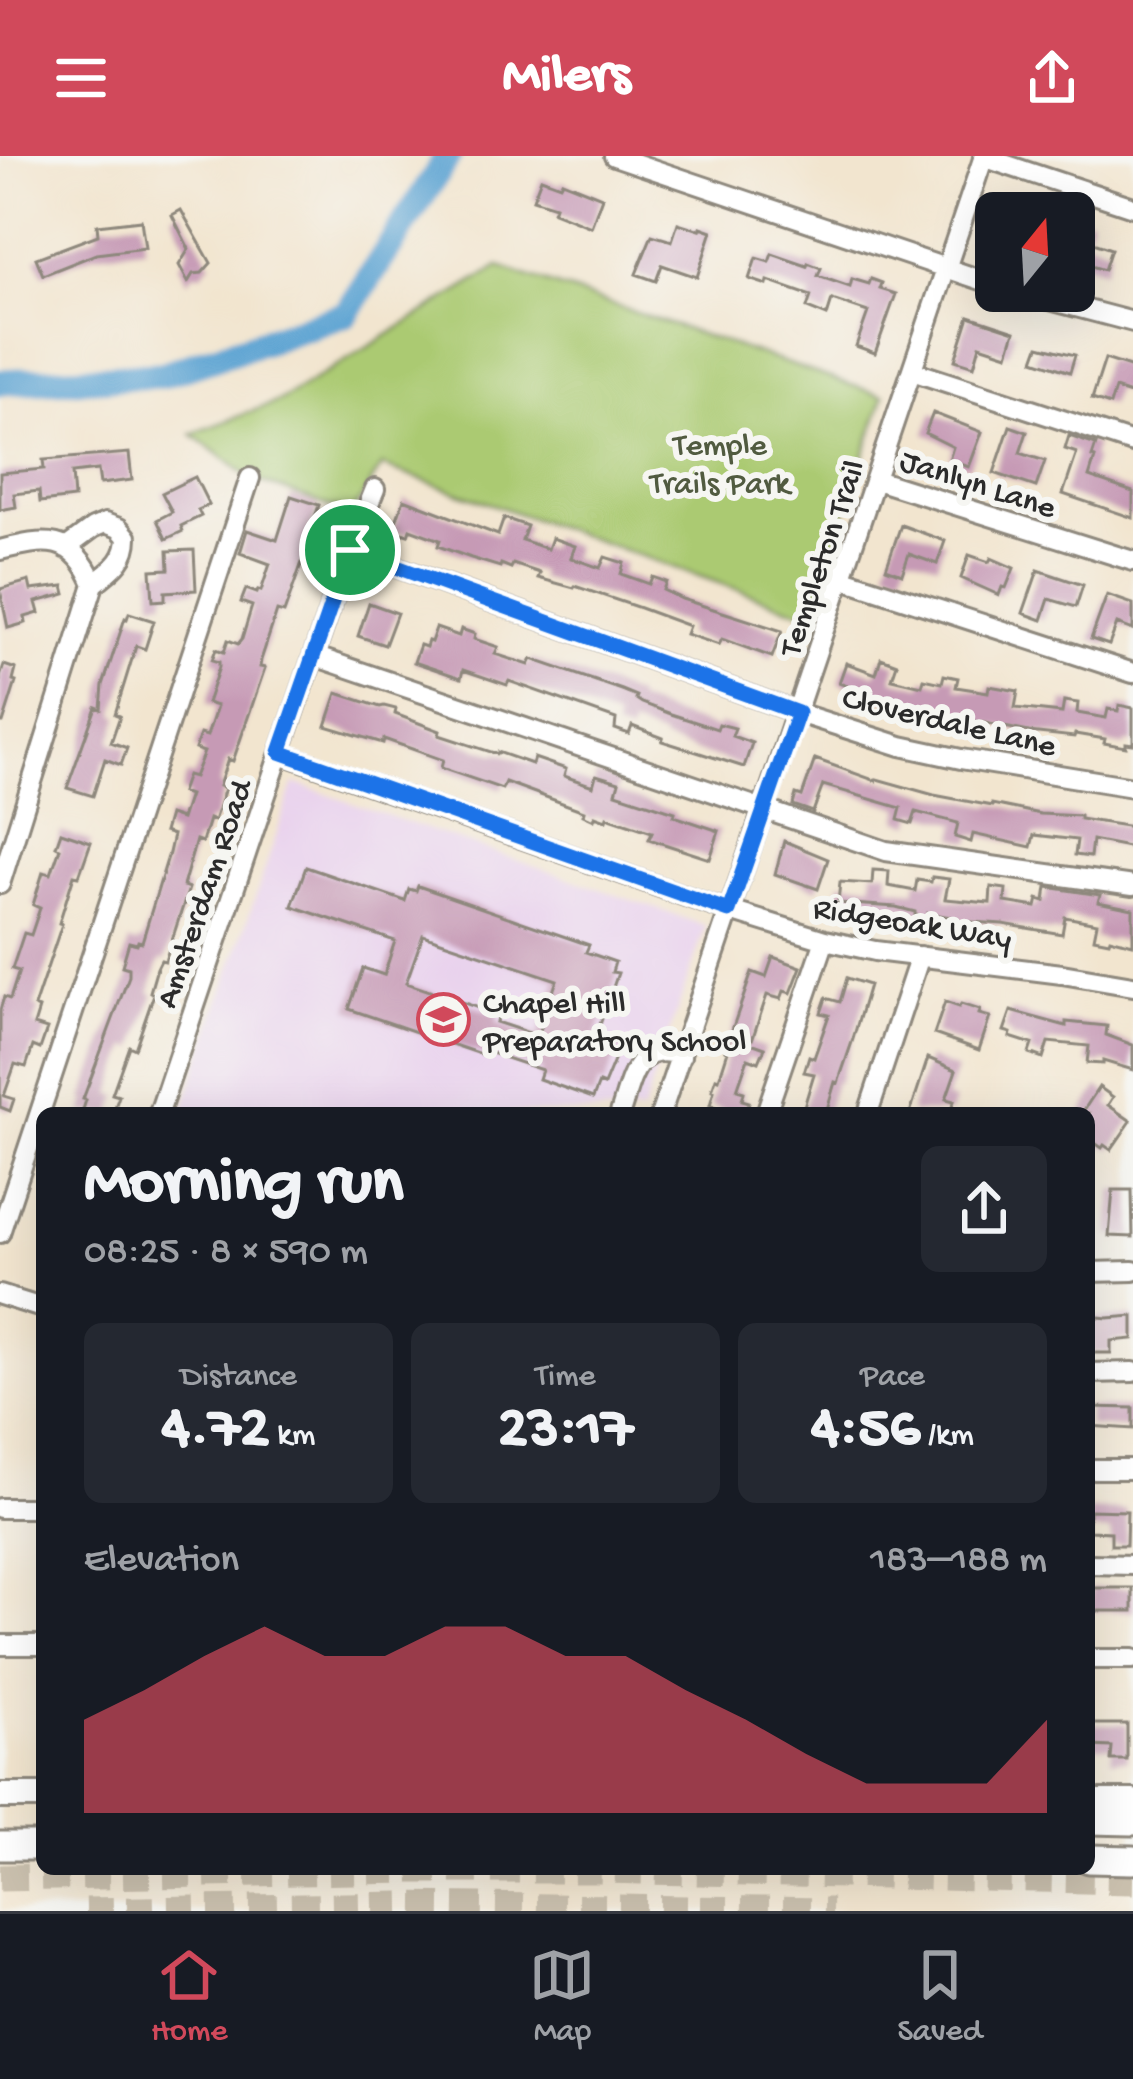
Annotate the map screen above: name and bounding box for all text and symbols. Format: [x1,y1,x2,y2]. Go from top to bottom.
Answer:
icon: menu [48,45,114,111]
icon: share [1019,45,1085,111]
text: Milers [503,46,630,110]
north arrow [975,192,1095,312]
map controls [975,192,1095,312]
park label: Temple Trails Park [648,429,793,505]
street label: Janlyn Lane [894,444,1061,530]
street label: Templeton Trail [773,456,876,664]
pin [299,499,401,601]
icon: arrive [317,517,383,583]
street label: Cloverdale Lane [838,682,1060,768]
street label: Amsterdam Road [150,774,264,1014]
street label: Ridgeoak Way [810,892,1014,960]
place label: Chapel Hill Preparatory School [482,987,747,1063]
school or university icon: Chapel Hill Preparatory School [416,991,472,1047]
button: share [921,1146,1047,1272]
text: Morning run [84,1147,403,1225]
text: 08:25 · 8 × 590 m [84,1231,368,1277]
text: Distance [180,1359,297,1397]
text: Time [535,1359,596,1397]
text: Pace [860,1359,925,1397]
text: 4.72 [162,1397,269,1467]
text: 23:17 [498,1397,633,1467]
text: 4:56 [811,1397,920,1467]
text: km [269,1418,315,1456]
text: /km [920,1418,974,1456]
text: Elevation [84,1539,239,1585]
text: 183–188 m [870,1539,1047,1585]
tab: Home [151,1942,227,2052]
tab: Map [529,1942,595,2052]
tab: Saved [897,1942,982,2052]

